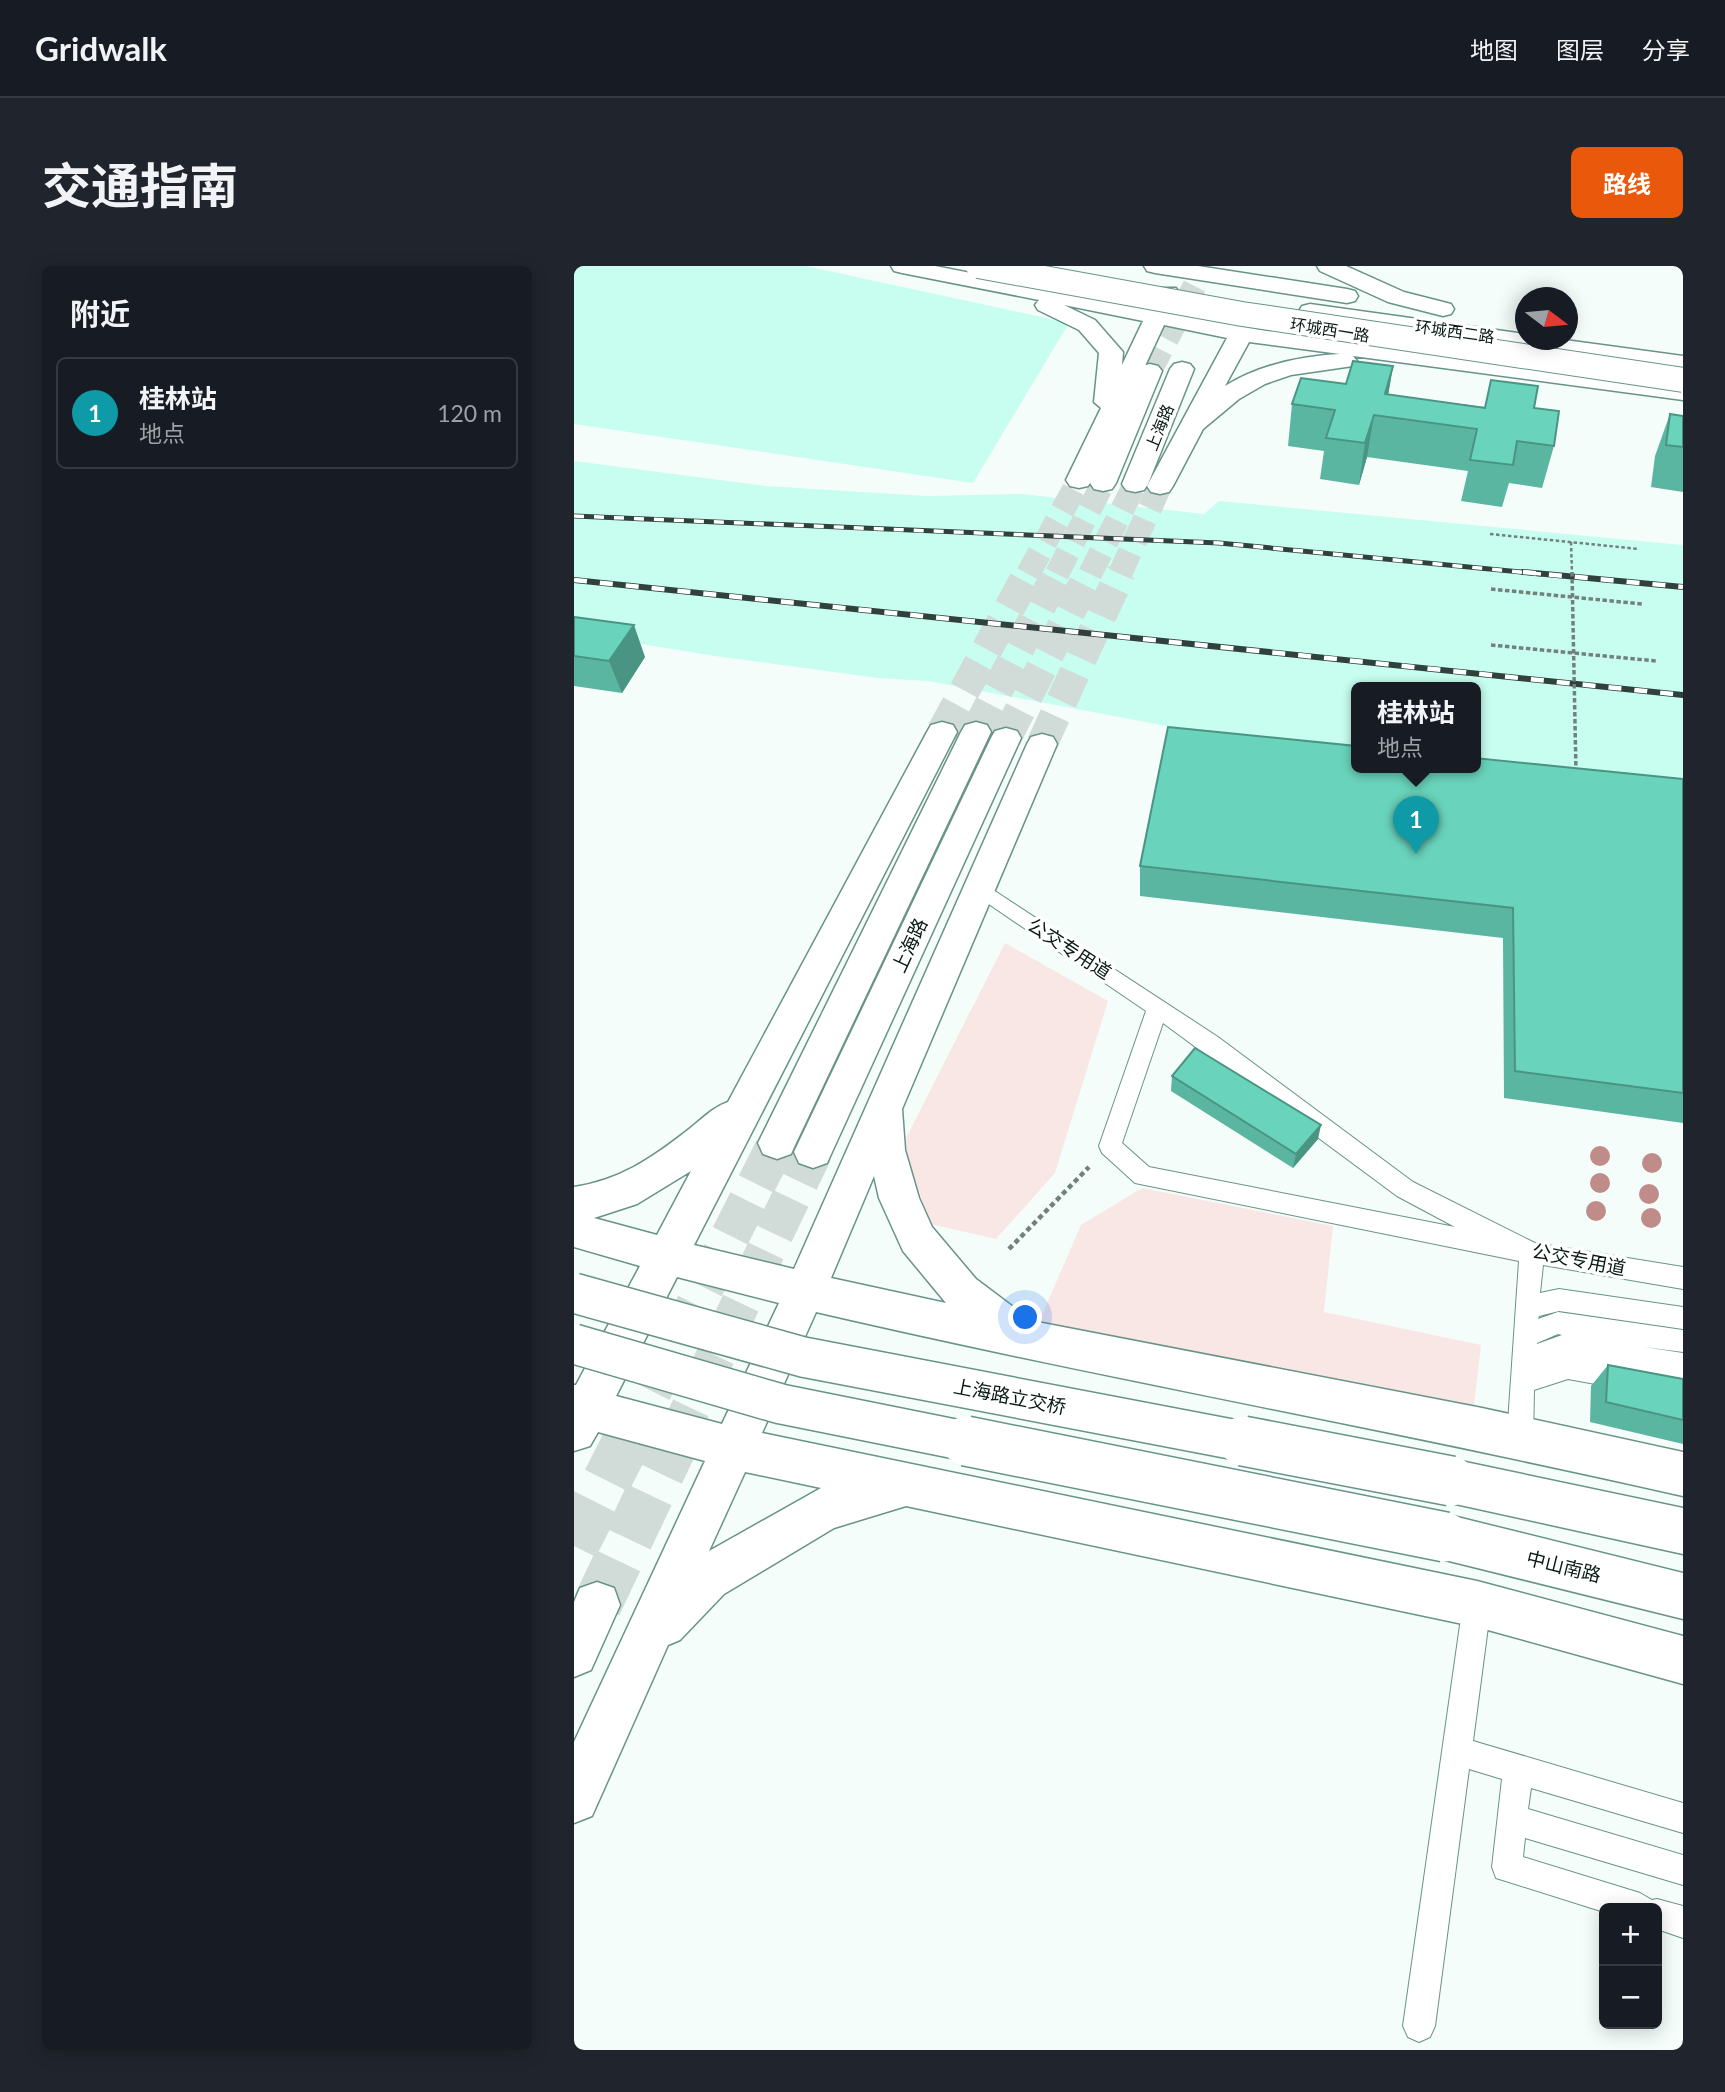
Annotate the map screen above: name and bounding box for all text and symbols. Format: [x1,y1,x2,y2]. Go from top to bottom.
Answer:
text: Gridwalk [35,28,167,68]
text: 地图 [1470,35,1518,64]
text: 图层 [1556,35,1604,64]
text: 分享 [1642,35,1690,64]
button: 路线 [1571,147,1683,218]
text: 交通指南 [42,156,238,214]
north arrow [1515,287,1578,350]
text: 附近 [70,295,130,331]
street label: 环城西一路 [1289,313,1371,345]
street label: 环城西二路 [1414,316,1496,346]
text: 桂林站 [139,382,217,414]
text: 1 [88,399,102,427]
text: 120 m [437,399,502,427]
street label: 上海路 [1141,401,1177,453]
text: 地点 [139,419,185,447]
popup [1351,682,1481,773]
text: 桂林站 [1377,696,1455,728]
text: 地点 [1377,733,1423,761]
pin: 1 [1393,796,1439,854]
street label: 公交专用道 [1024,912,1116,984]
street label: 上海路 [887,914,931,976]
street label: 公交专用道 [1530,1239,1628,1279]
your location [1008,1300,1042,1334]
street label: 上海路立交桥 [952,1374,1068,1418]
street label: 中山南路 [1524,1546,1604,1586]
map controls [1599,1903,1662,2029]
button: + [1599,1903,1662,1966]
button: − [1599,1966,1662,2029]

